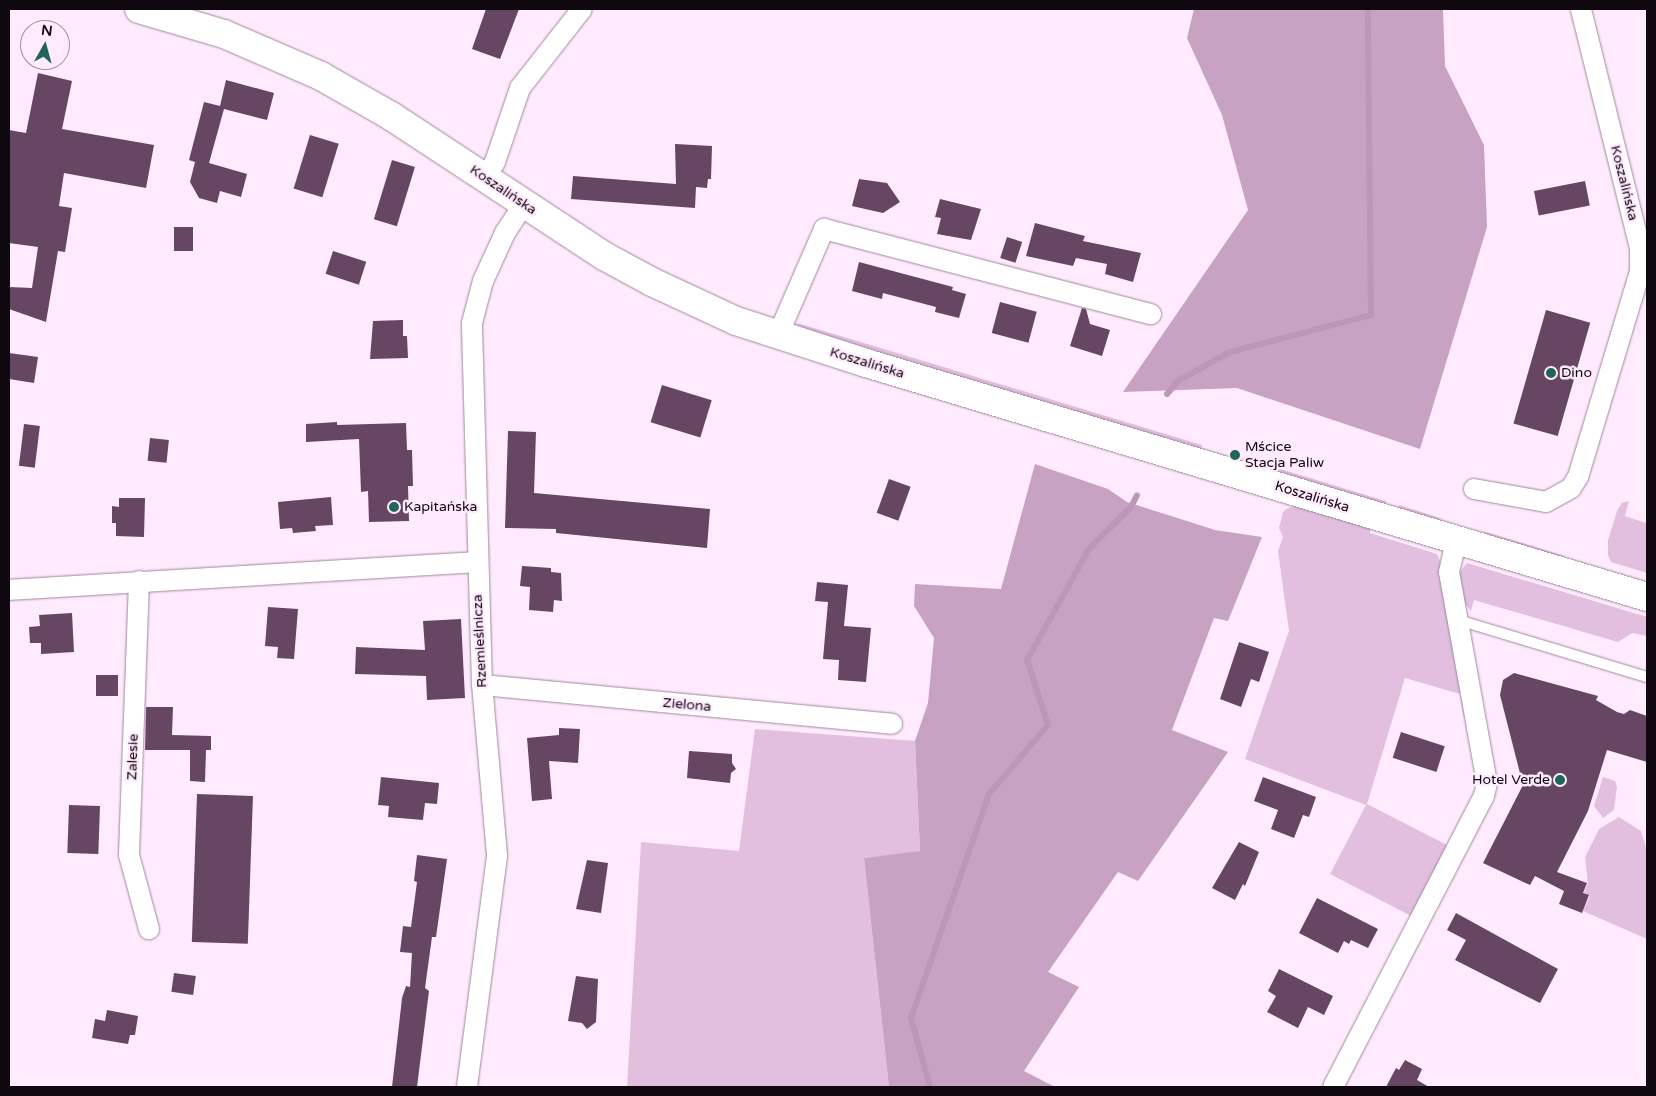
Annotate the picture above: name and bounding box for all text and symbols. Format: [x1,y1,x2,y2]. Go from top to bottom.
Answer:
north arrow [20,20,70,70]
text: N [40,21,53,40]
street label: Koszalińska [1607,144,1641,222]
street label: Koszalińska [466,161,540,219]
street label: Koszalińska [828,344,906,382]
place label: Dino [1561,365,1592,381]
marker: Dino [1545,367,1557,379]
place label: Mścice Stacja Paliw [1245,439,1324,472]
marker: Mścice Stacja Paliw [1229,449,1241,461]
street label: Koszalińska [1273,478,1351,516]
place label: Kapitańska [404,499,477,515]
marker: Kapitańska [388,501,400,513]
street label: Rzemieślnicza [469,594,491,688]
street label: Zielona [662,695,712,715]
street label: Zalesie [124,734,142,780]
place label: Hotel Verde [1472,772,1550,788]
marker: Hotel Verde [1554,774,1566,786]

